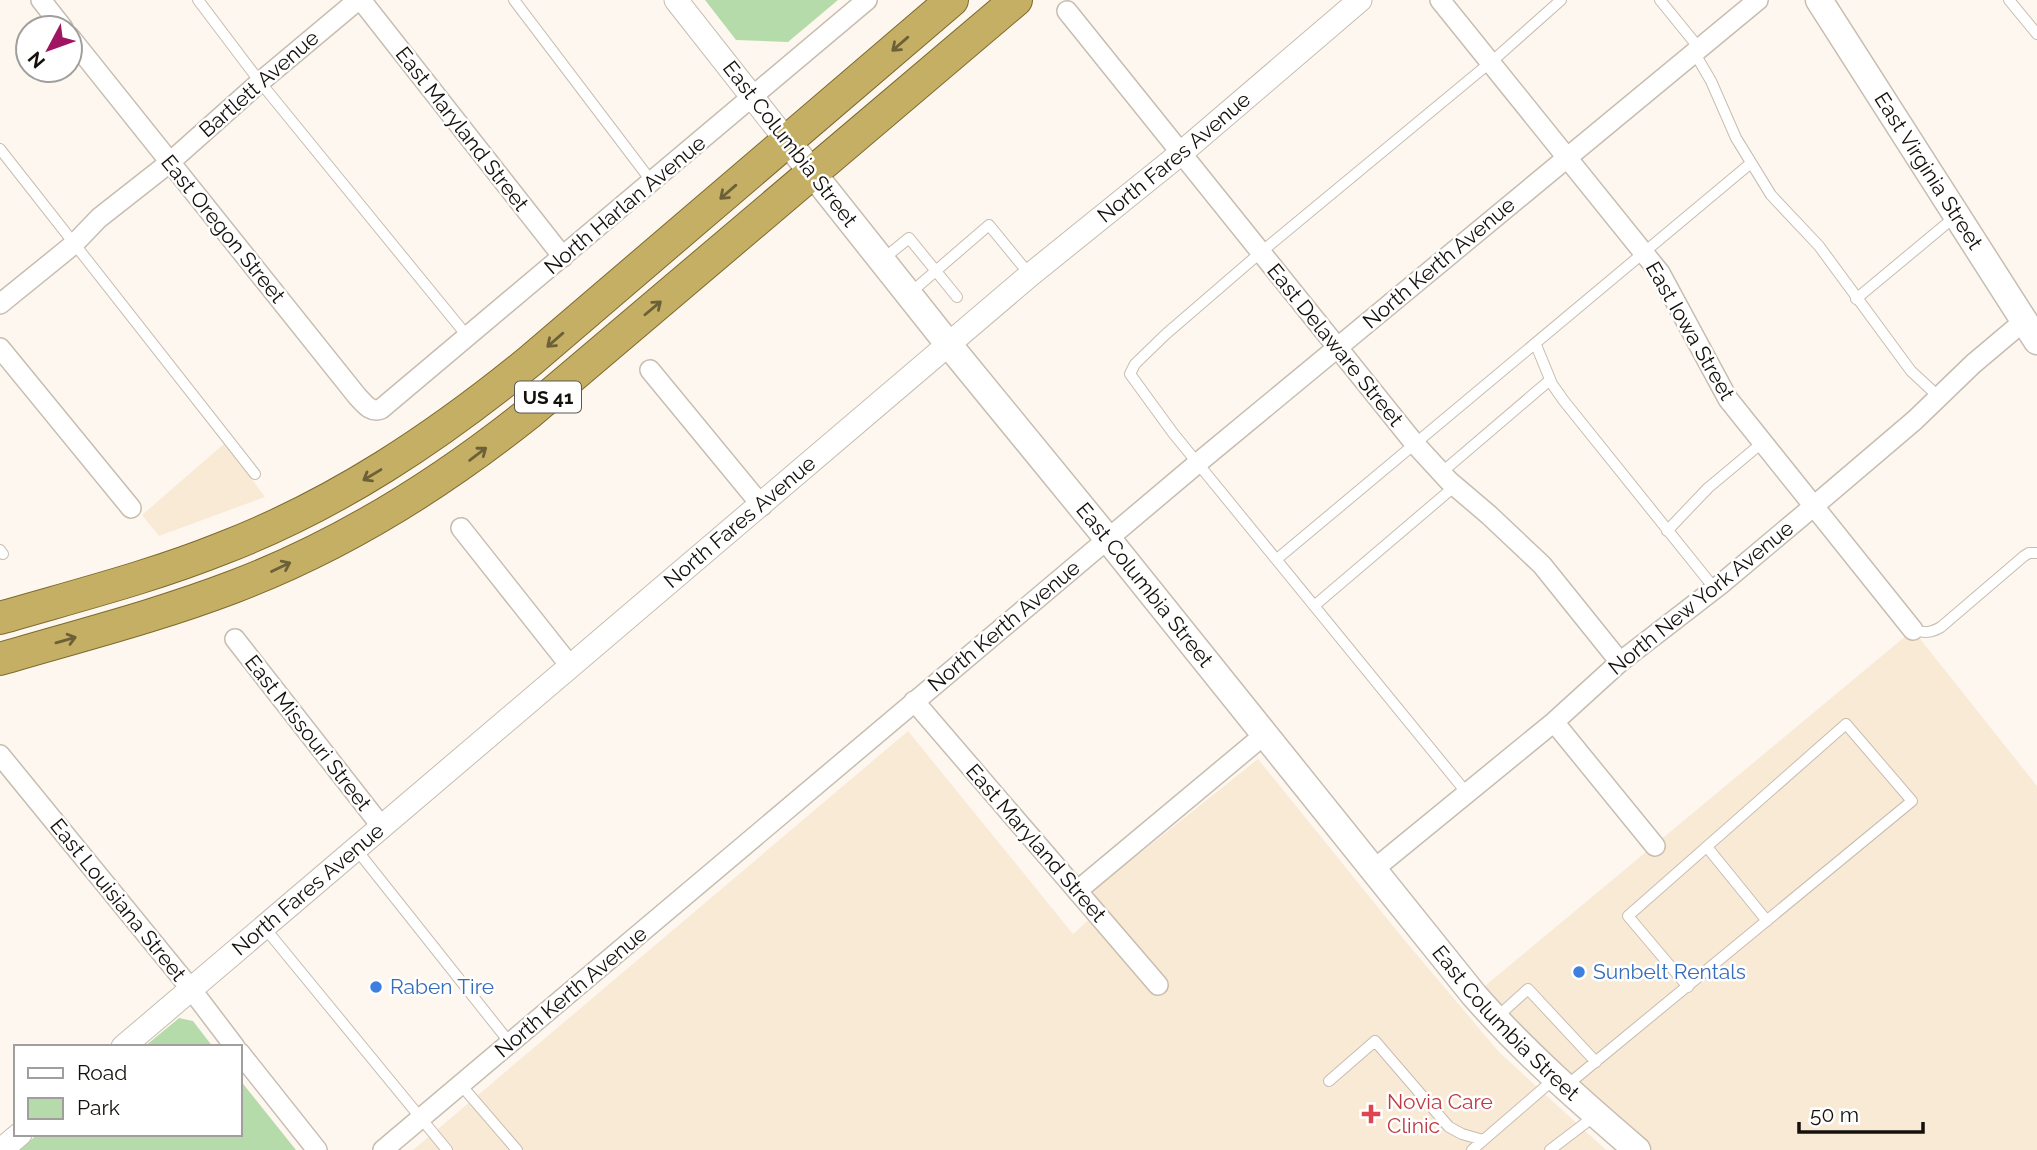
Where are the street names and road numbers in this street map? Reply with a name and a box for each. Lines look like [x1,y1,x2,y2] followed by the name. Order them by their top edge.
[194,25,324,142] street label: Bartlett Avenue
[391,42,534,216] street label: East Maryland Street
[718,56,863,232] street label: East Columbia Street
[1092,86,1255,228] street label: North Fares Avenue
[1869,88,1988,254] street label: East Virginia Street
[539,130,710,279] street label: North Harlan Avenue
[156,150,291,308] street label: East Oregon Street
[1358,192,1520,334] street label: North Kerth Avenue
[1641,257,1740,404] street label: East Iowa Street
[1262,258,1409,431] street label: East Delaware Street
[515,382,581,412] road number: US 41
[659,450,820,593] street label: North Fares Avenue
[1071,497,1219,672] street label: East Columbia Street
[1603,515,1798,680] street label: North New York Avenue
[923,555,1085,697] street label: North Kerth Avenue
[240,650,377,815] street label: East Missouri Street
[961,759,1112,927] street label: East Maryland Street
[45,813,192,986] street label: East Louisiana Street
[227,818,389,961] street label: North Fares Avenue
[490,921,652,1063] street label: North Kerth Avenue
[1427,940,1585,1105] street label: East Columbia Street

